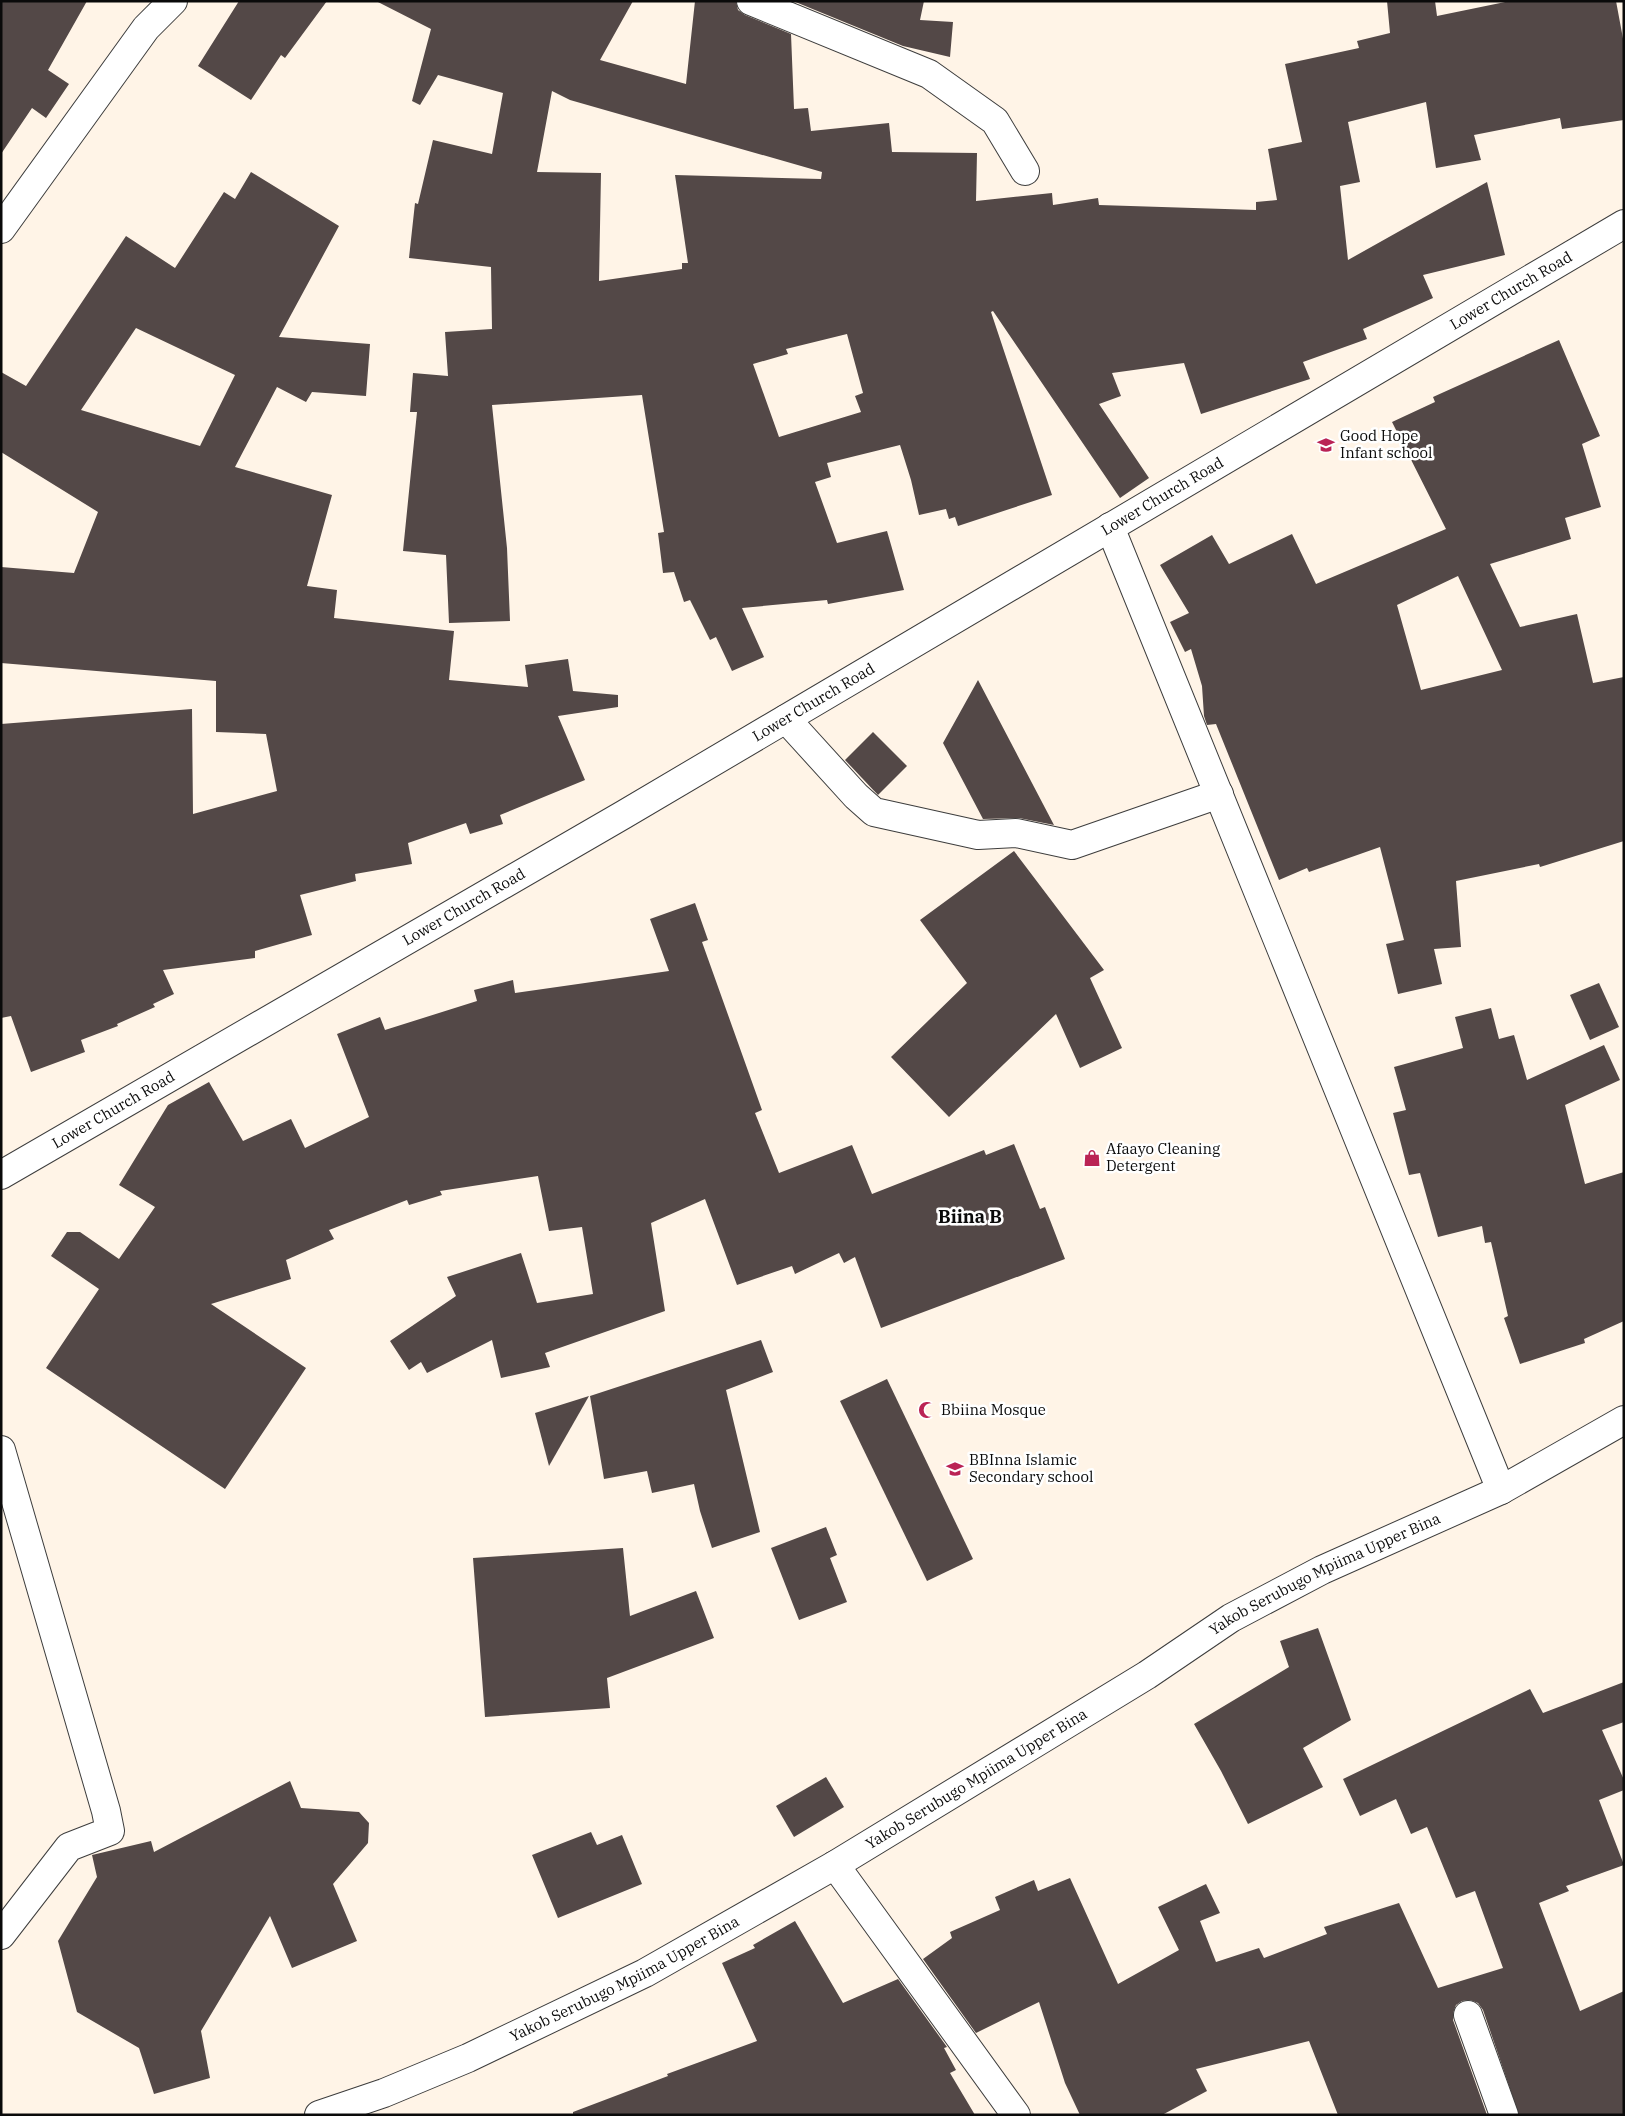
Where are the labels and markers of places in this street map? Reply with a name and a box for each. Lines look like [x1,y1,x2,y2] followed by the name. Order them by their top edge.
[1340,426,1432,462] place label: Good Hope Infant school
[1316,435,1336,455] school or university icon: Good Hope Infant school
[1106,1139,1220,1175] place label: Afaayo Cleaning Detergent
[1082,1148,1102,1168] shop icon: Afaayo Cleaning Detergent
[917,1400,937,1420] mosque icon: Bbiina Mosque
[941,1400,1046,1419] place label: Bbiina Mosque
[969,1450,1093,1486] place label: BBInna Islamic Secondary school
[945,1459,965,1479] school or university icon: BBInna Islamic Secondary school

